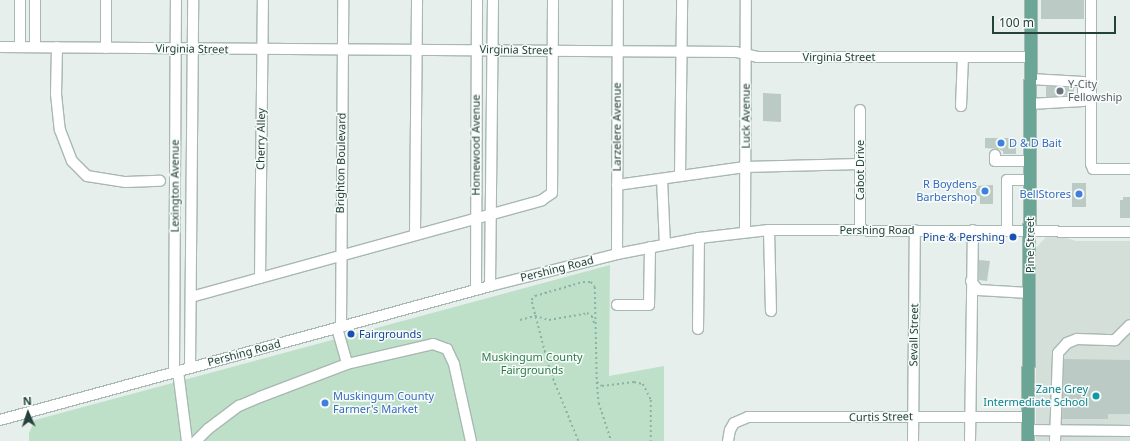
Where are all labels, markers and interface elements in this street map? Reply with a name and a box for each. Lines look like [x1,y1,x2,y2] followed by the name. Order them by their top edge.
[994,8,1118,34] scale bar
[999,14,1034,31] text: 100 m
[155,42,229,56] street label: Virginia Street
[479,43,553,57] street label: Virginia Street
[803,50,875,64] street label: Virginia Street
[1068,78,1122,104] place label: Y-City Fellowship
[610,83,624,171] street label: Larzelere Avenue
[739,83,753,149] street label: Luck Avenue
[1055,86,1065,96] marker: Y-City Fellowship
[469,94,483,196] street label: Homewood Avenue
[254,108,268,170] street label: Cherry Alley
[334,113,348,213] street label: Brighton Boulevard
[1009,136,1062,150] place label: D & D Bait
[996,138,1006,148] marker: D & D Bait
[168,140,182,232] street label: Lexington Avenue
[853,140,867,200] street label: Cabot Drive
[916,178,977,204] place label: R Boydens Barbershop
[980,186,990,196] marker: R Boydens Barbershop
[1020,187,1071,201] place label: BellStores
[1074,189,1084,199] marker: BellStores
[1023,217,1037,273] street label: Pine Street
[839,223,915,237] street label: Pershing Road
[923,230,1005,244] place label: Pine & Pershing
[1008,232,1018,242] marker: Pine & Pershing
[519,254,595,284] street label: Pershing Road
[907,303,921,367] street label: Sevall Street
[359,327,422,341] place label: Fairgrounds
[346,329,356,339] marker: Fairgrounds
[206,337,282,369] street label: Pershing Road
[481,351,583,377] park label: Muskingum County Fairgrounds
[983,383,1088,409] place label: Zane Grey Intermediate School
[333,390,434,416] place label: Muskingum County Farmer's Market
[1091,391,1101,401] marker: Zane Grey Intermediate School
[8,393,48,433] north arrow
[22,393,32,408] text: N
[320,398,330,408] marker: Muskingum County Farmer's Market
[849,410,913,424] street label: Curtis Street

